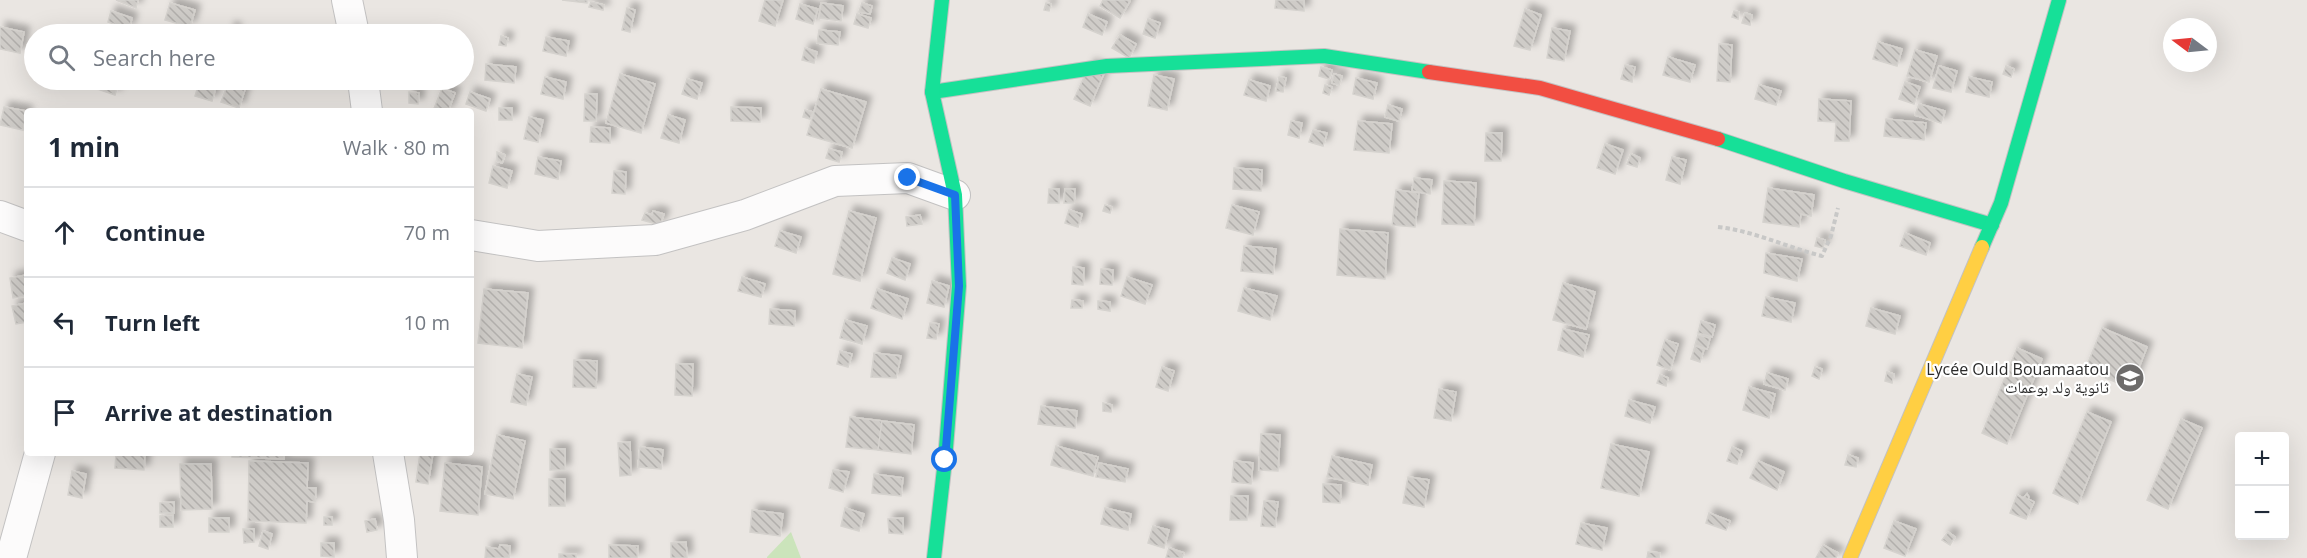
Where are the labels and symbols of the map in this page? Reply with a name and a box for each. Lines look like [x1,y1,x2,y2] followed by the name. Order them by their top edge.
[2163,18,2217,72] north arrow
[894,164,920,190] route end
[1926,358,2110,398] place label: Lycée Ould Bouamaatou ثانوية ولد بوعمات
[2114,362,2146,394] school or university icon: Lycée Ould Bouamaatou ثانوية ولد بوعمات
[931,446,957,472] route start

